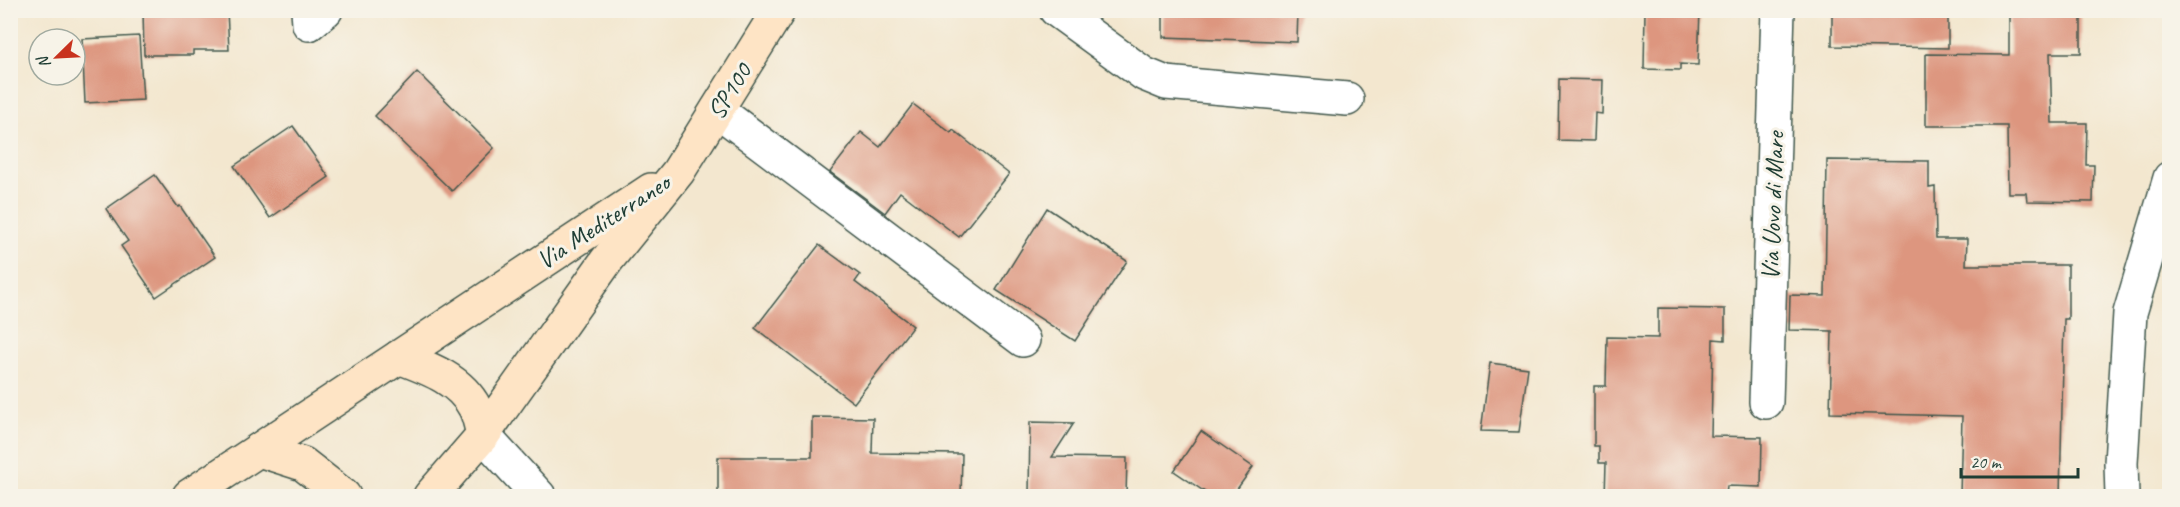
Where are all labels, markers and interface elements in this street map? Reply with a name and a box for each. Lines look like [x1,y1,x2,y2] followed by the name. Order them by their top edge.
[27,27,87,87] north arrow
[32,51,55,71] text: N
[700,55,761,125] street label: SP100
[1753,129,1792,281] street label: Via Uovo di Mare
[530,165,679,277] street label: Via Mediterraneo
[1961,441,2078,479] scale bar
[1970,451,2003,473] text: 20 m

